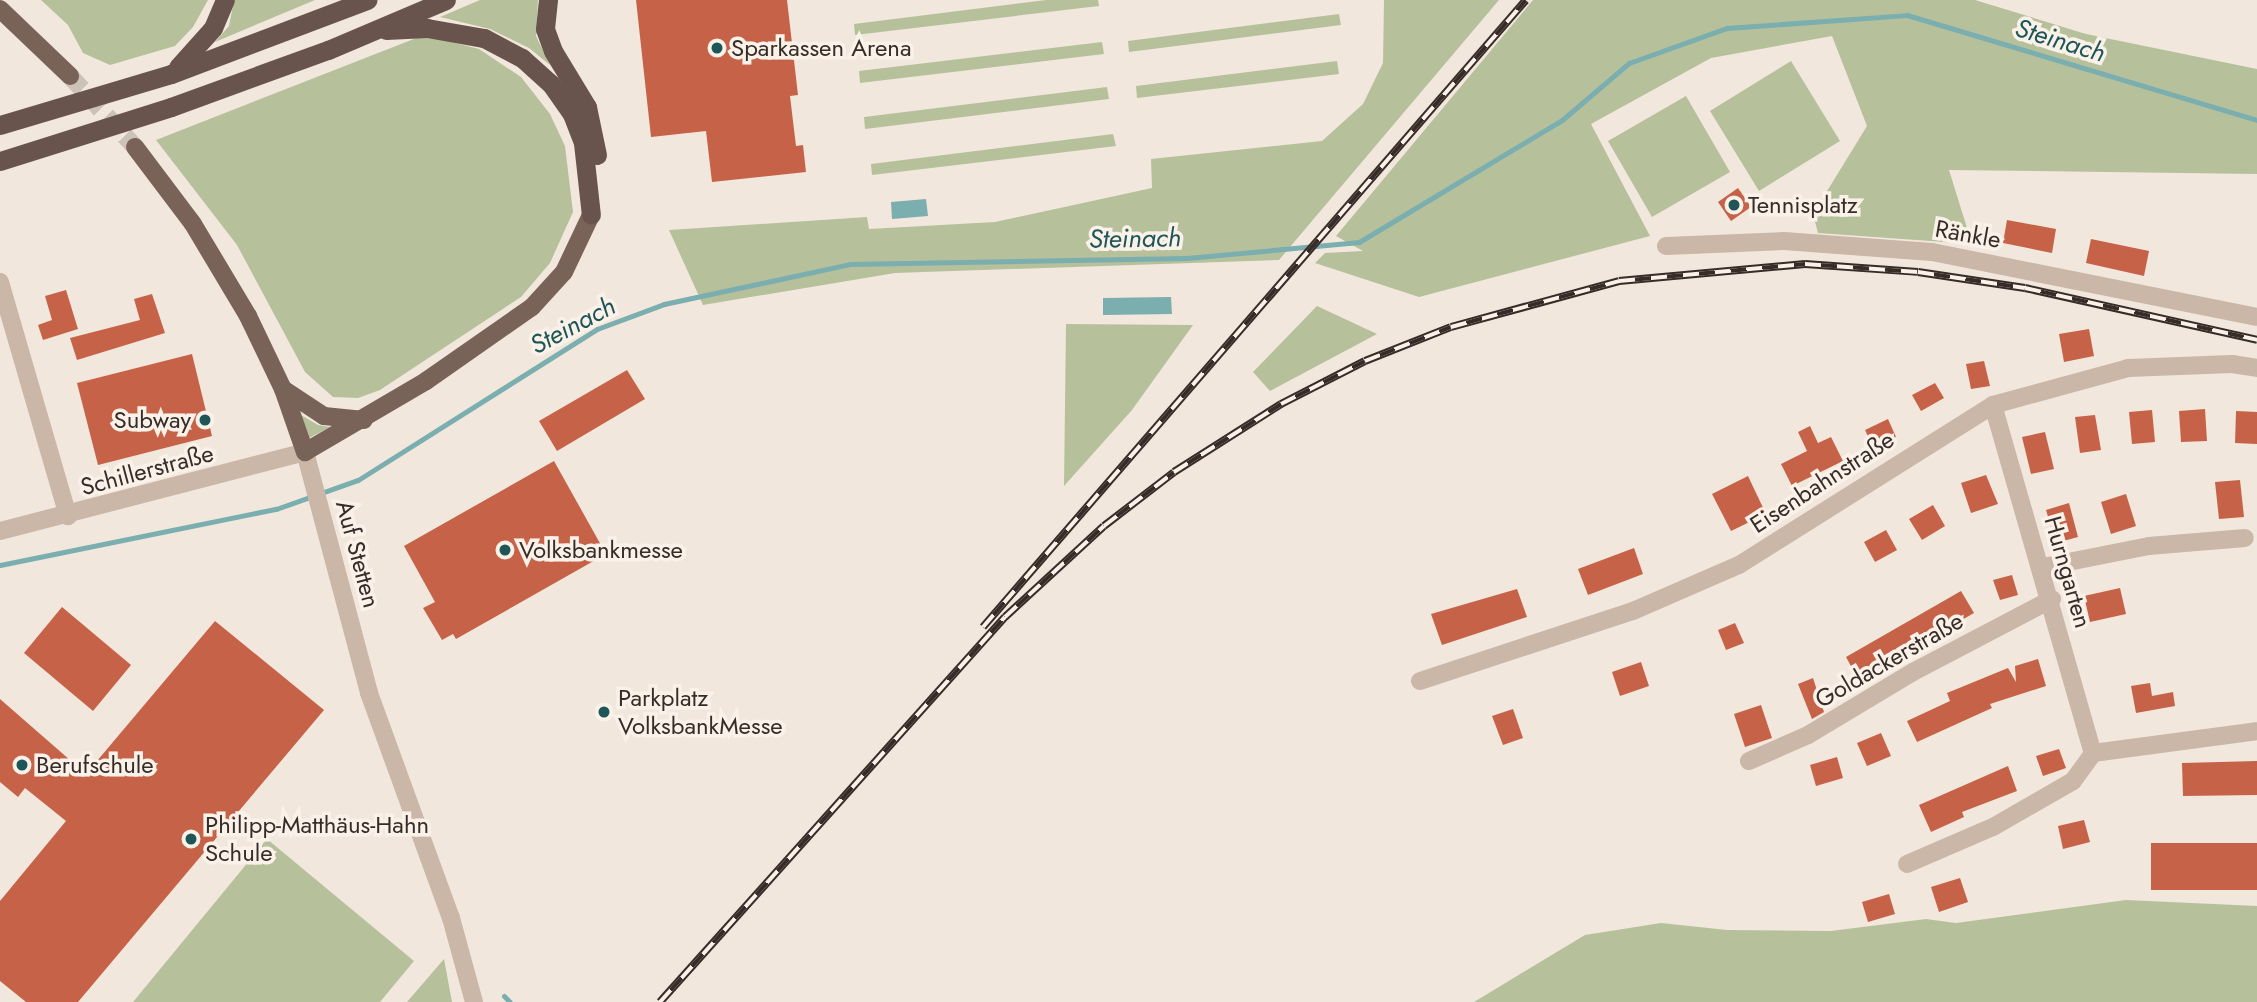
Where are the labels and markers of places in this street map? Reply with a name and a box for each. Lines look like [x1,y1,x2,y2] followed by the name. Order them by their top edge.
[731,34,911,62] place label: Sparkassen Arena
[709,40,725,56] marker: Sparkassen Arena
[1748,191,1858,219] place label: Tennisplatz
[1726,197,1742,213] marker: Tennisplatz
[114,406,191,434] place label: Subway
[197,412,213,428] marker: Subway
[519,536,683,564] place label: Volksbankmesse
[497,542,513,558] marker: Volksbankmesse
[618,684,783,740] place label: Parkplatz VolksbankMesse
[596,704,612,720] marker: Parkplatz VolksbankMesse
[36,751,154,779] place label: Berufschule
[14,757,30,773] marker: Berufschule
[205,811,429,867] place label: Philipp-Matthäus-Hahn Schule
[183,831,199,847] marker: Philipp-Matthäus-Hahn Schule

